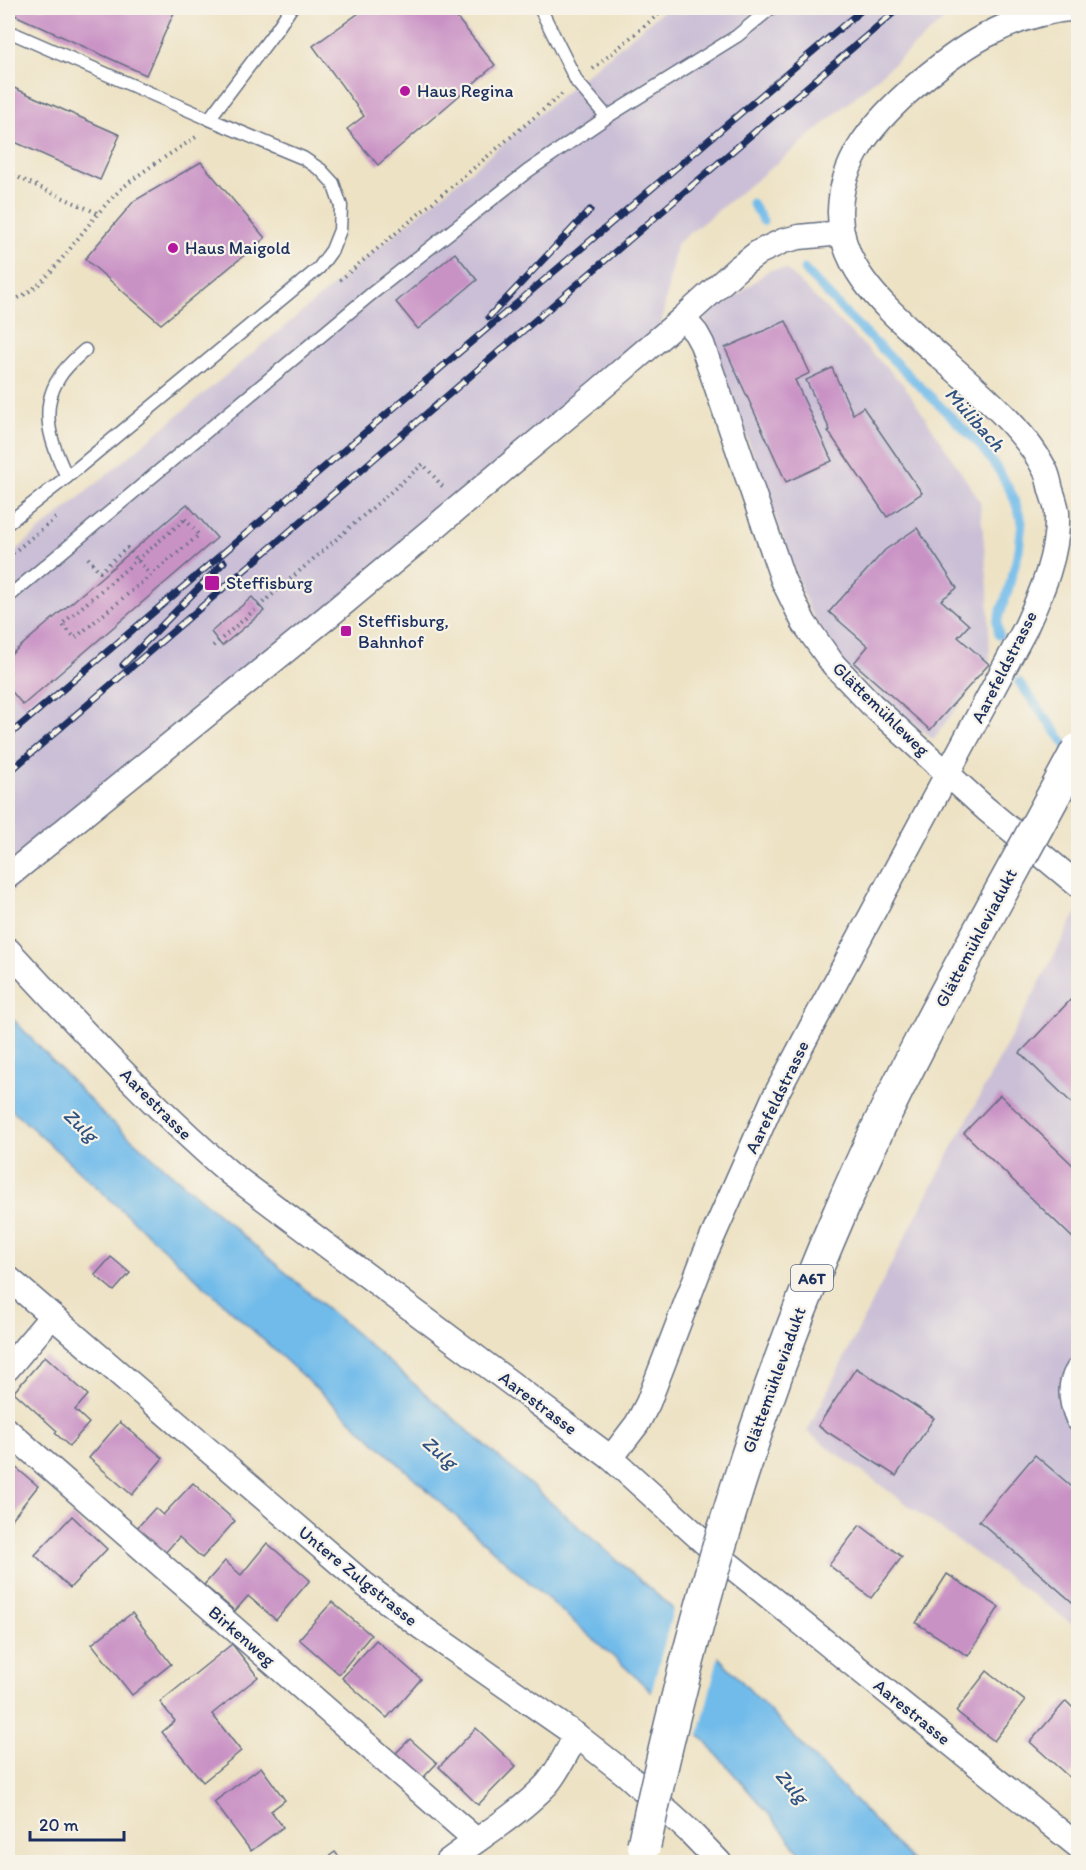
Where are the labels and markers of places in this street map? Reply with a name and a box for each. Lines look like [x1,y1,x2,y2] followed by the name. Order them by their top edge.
[417,80,514,102] place label: Haus Regina
[398,84,412,98] marker: Haus Regina
[185,237,291,259] place label: Haus Maigold
[166,241,180,255] marker: Haus Maigold
[226,572,314,594] place label: Steffisburg
[203,574,221,592] marker: Steffisburg
[358,610,449,653] place label: Steffisburg, Bahnhof
[339,624,353,638] marker: Steffisburg, Bahnhof

